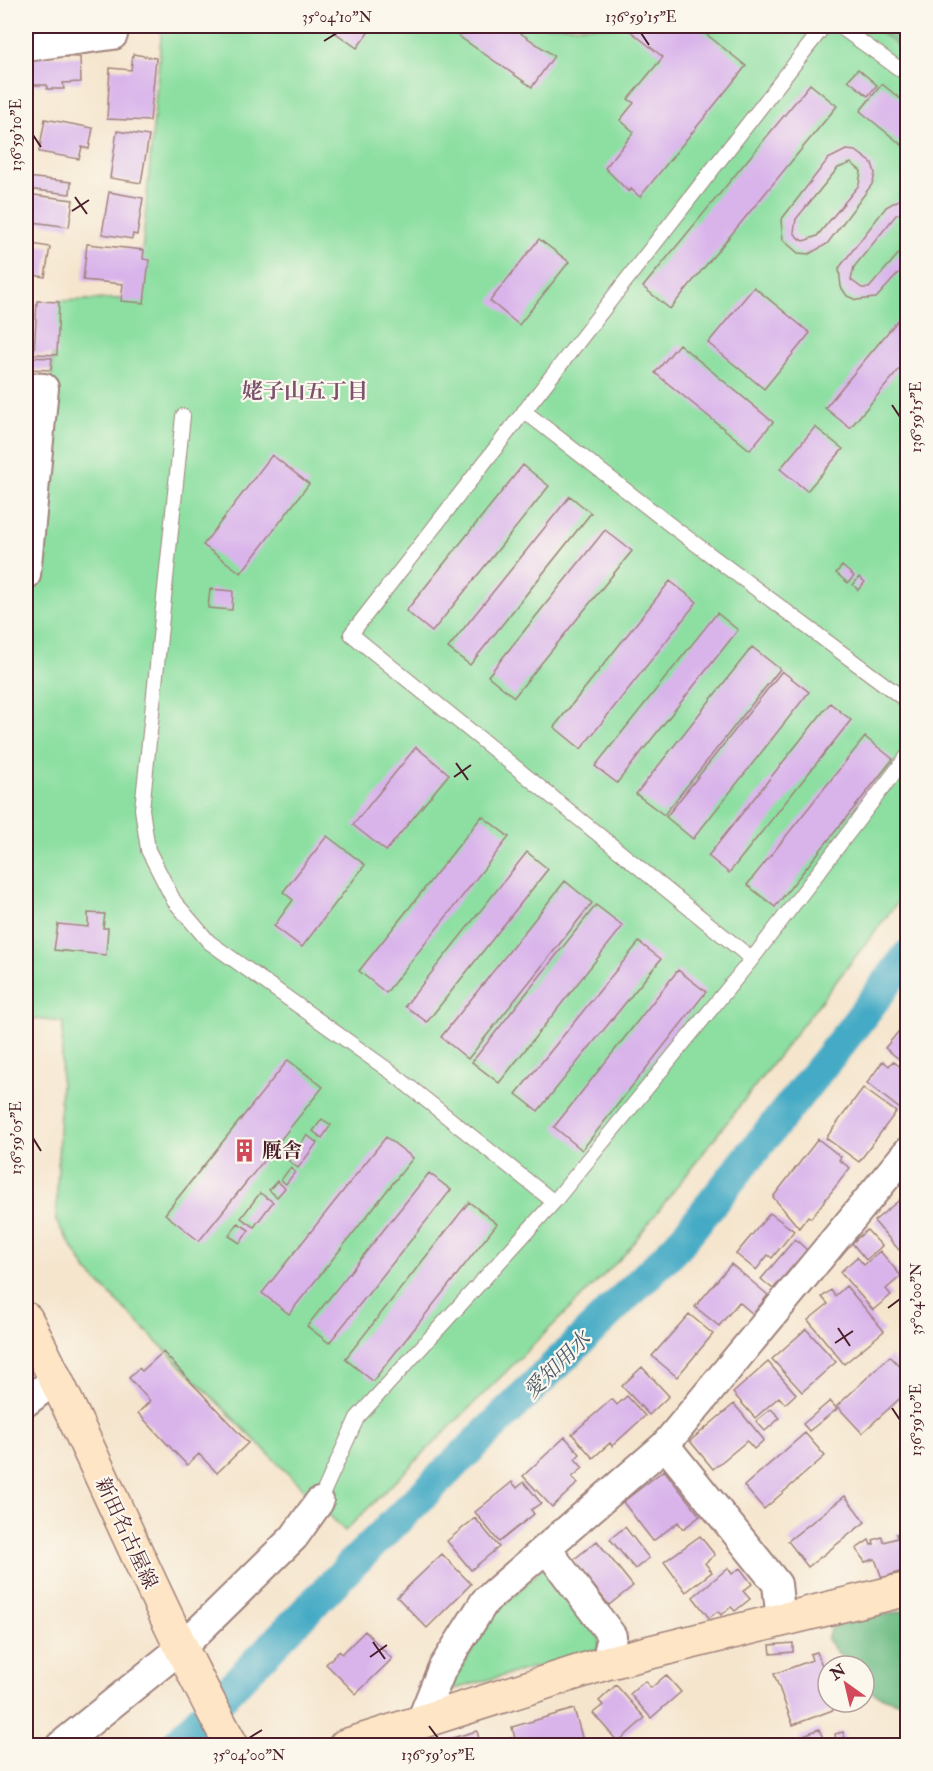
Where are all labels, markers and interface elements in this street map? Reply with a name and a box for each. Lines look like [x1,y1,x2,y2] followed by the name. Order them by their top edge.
[302,8,373,27] text: 35°04'10"N
[605,8,677,27] text: 136°59'15"E
[7,99,26,171] text: 136°59'10"E
[242,378,368,405] district label: 姥子山五丁目
[907,381,926,453] text: 136°59'15"E
[7,1101,26,1175] text: 136°59'05"E
[231,1137,257,1163] building icon: 厩舎
[262,1138,302,1163] place label: 厩舎
[907,1262,926,1335] text: 35°04'00"N
[518,1325,598,1405] water label: 愛知用水
[907,1384,926,1456] text: 136°59'10"E
[90,1474,163,1593] street label: 新田名古屋線
[816,1654,876,1714] north arrow
[826,1660,850,1685] text: N
[213,1746,286,1765] text: 35°04'00"N
[401,1746,475,1765] text: 136°59'05"E

